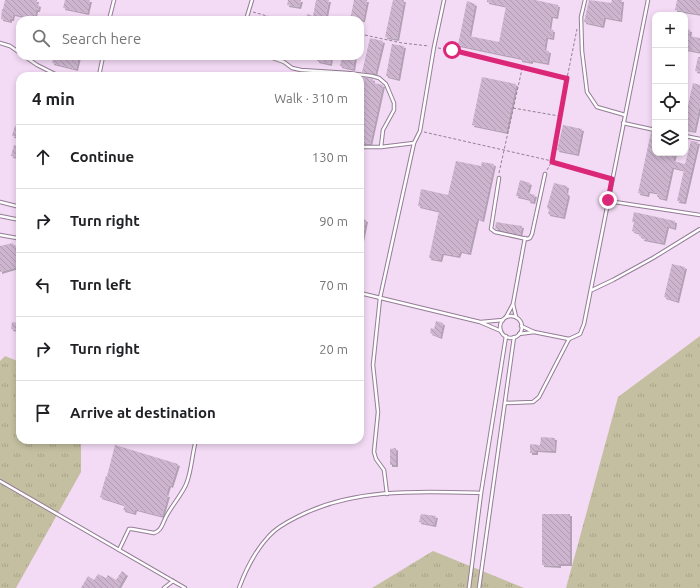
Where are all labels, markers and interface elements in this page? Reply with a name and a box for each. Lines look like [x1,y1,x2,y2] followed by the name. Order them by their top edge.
[652,12,688,156] map controls
[652,12,688,48] button: +
[16,16,364,60] search box
[30,27,52,49] icon: search
[62,30,141,47] text: Search here
[443,41,461,59] route start
[652,48,688,84] button: −
[652,84,688,120] button: locate
[32,89,75,108] text: 4 min
[274,91,348,105] text: Walk · 310 m
[652,120,688,156] button: layers
[32,146,54,168] icon: ahead
[70,148,134,165] text: Continue
[312,150,348,164] text: 130 m
[599,191,617,209] route end
[32,210,54,232] icon: right
[70,212,140,229] text: Turn right
[319,214,348,228] text: 90 m
[32,274,54,296] icon: left
[70,276,131,293] text: Turn left
[319,278,348,292] text: 70 m
[32,338,54,360] icon: right
[70,340,140,357] text: Turn right
[319,342,348,356] text: 20 m
[32,402,54,424] icon: arrive
[70,404,216,421] text: Arrive at destination

